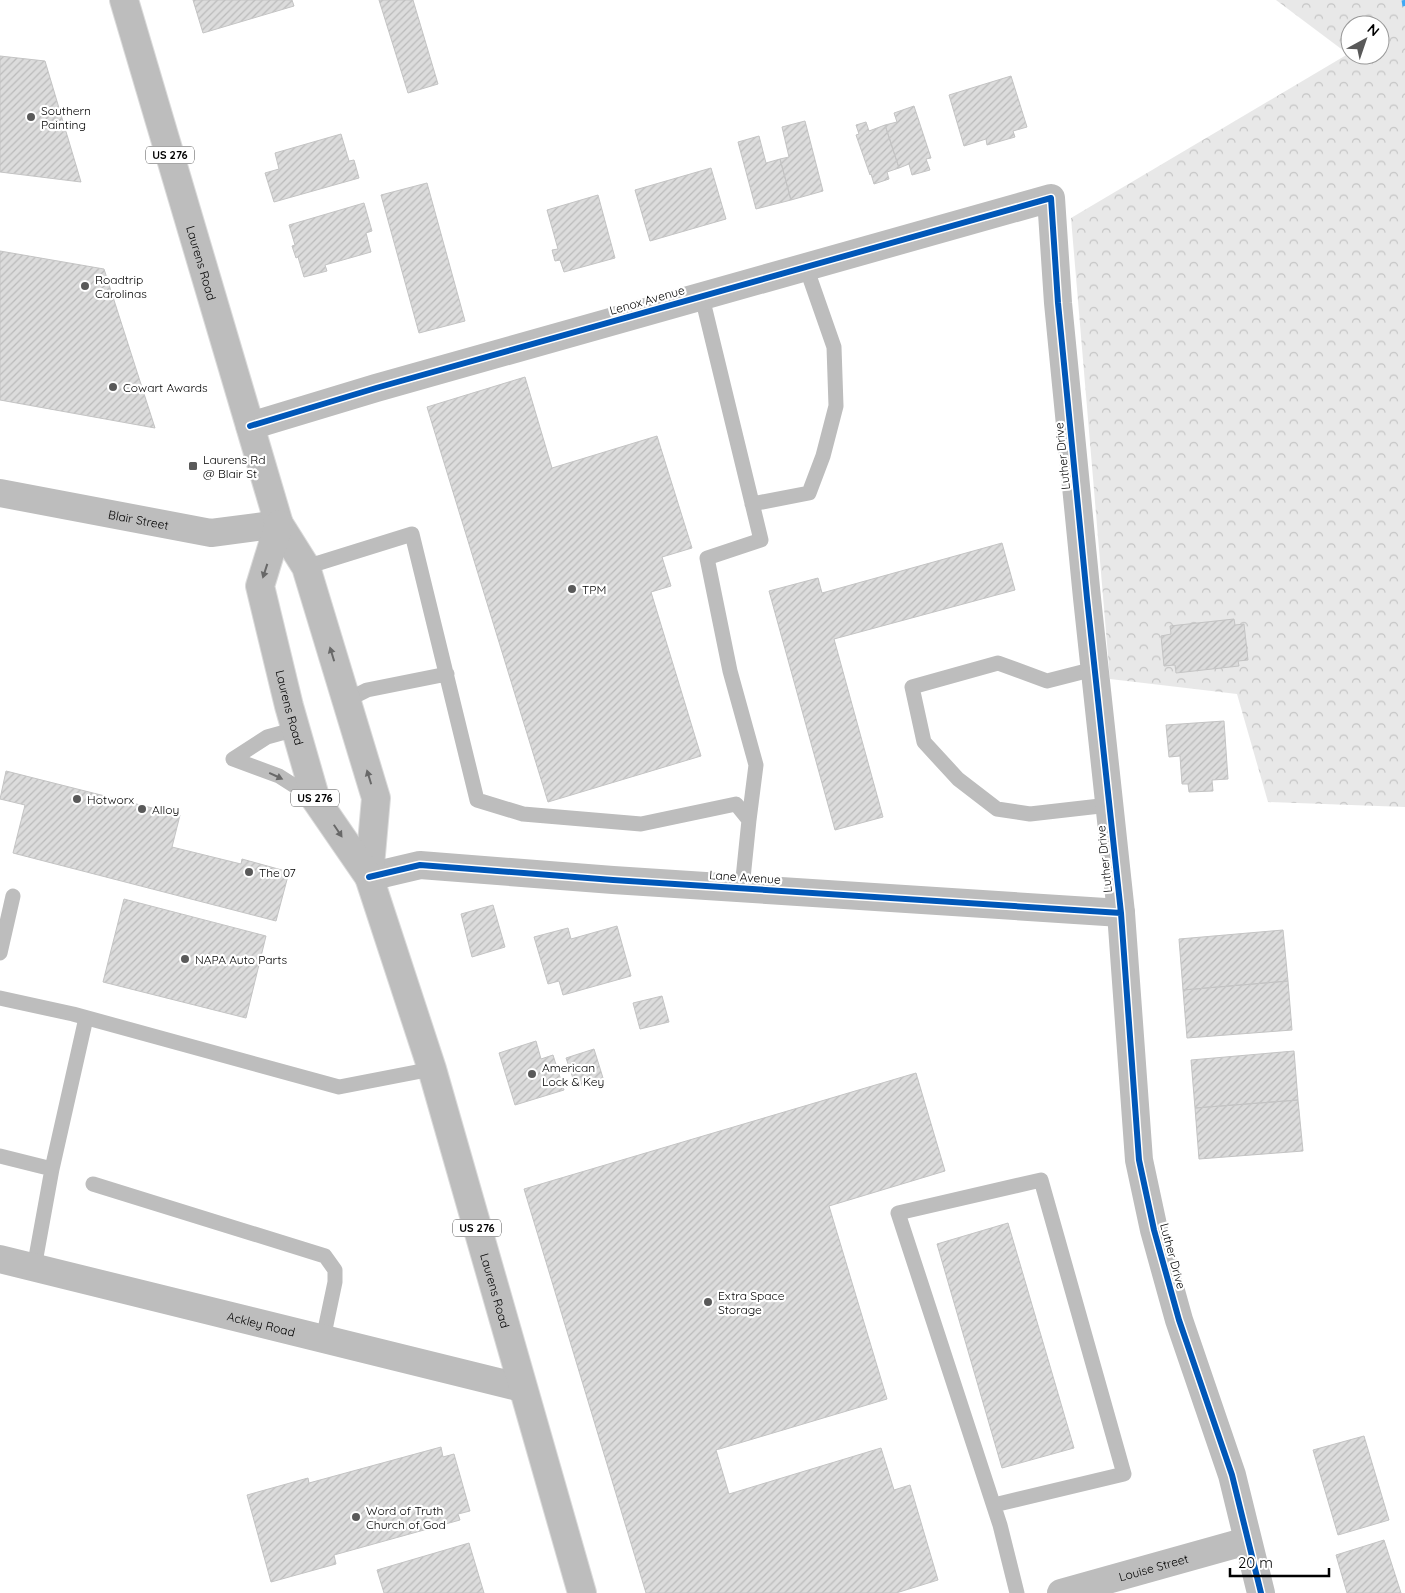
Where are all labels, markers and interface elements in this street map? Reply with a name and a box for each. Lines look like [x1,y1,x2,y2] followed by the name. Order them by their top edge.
[1340,15,1390,65] north arrow
[1364,20,1383,40] text: N
[41,103,91,132] place label: Southern Painting
[25,111,37,123] marker: Southern Painting
[146,146,194,164] road number: US 276
[184,224,220,302] street label: Laurens Road
[95,272,147,301] place label: Roadtrip Carolinas
[79,280,91,292] marker: Roadtrip Carolinas
[608,282,686,318] street label: Lenox Avenue
[123,380,208,395] place label: Cowart Awards
[107,381,119,393] marker: Cowart Awards
[1051,421,1073,490] street label: Luther Drive
[203,452,266,481] place label: Laurens Rd @ Blair St
[187,460,199,472] marker: Laurens Rd @ Blair St
[107,506,170,532] street label: Blair Street
[260,564,268,579] one-way arrow
[582,582,606,597] place label: TPM
[566,583,578,595] marker: TPM
[328,646,336,661] one-way arrow
[273,668,307,747] street label: Laurens Road
[365,769,373,784] one-way arrow
[269,772,283,780] one-way arrow
[291,790,339,806] road number: US 276
[87,792,134,807] place label: Hotworx
[71,793,83,805] marker: Hotworx
[152,802,179,817] place label: Alloy
[136,803,148,815] marker: Alloy
[1093,824,1115,893] street label: Luther Drive
[333,825,342,838] one-way arrow
[259,865,296,880] place label: The 07
[243,866,255,878] marker: The 07
[709,867,781,887] street label: Lane Avenue
[195,952,288,967] place label: NAPA Auto Parts
[179,953,191,965] marker: NAPA Auto Parts
[542,1060,604,1089] place label: American Lock & Key
[526,1068,538,1080] marker: American Lock & Key
[453,1220,501,1236] road number: US 276
[1157,1221,1189,1291] street label: Luther Drive
[478,1251,513,1330] street label: Laurens Road
[718,1288,785,1317] place label: Extra Space Storage
[702,1296,714,1308] marker: Extra Space Storage
[226,1308,297,1339] street label: Ackley Road
[366,1503,446,1532] place label: Word of Truth Church of God
[350,1511,362,1523] marker: Word of Truth Church of God
[1230,1546,1329,1578] scale bar
[1117,1550,1190,1584] street label: Louise Street
[1238,1553,1273,1572] text: 20 m

